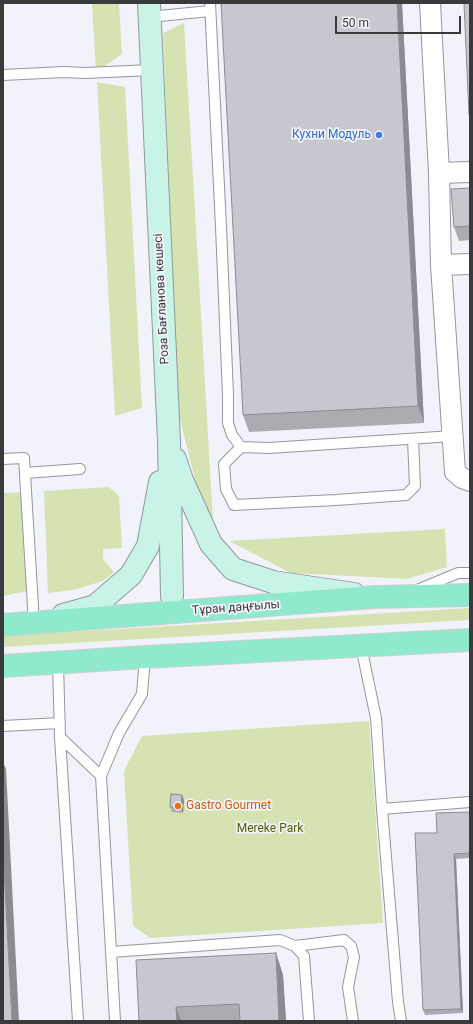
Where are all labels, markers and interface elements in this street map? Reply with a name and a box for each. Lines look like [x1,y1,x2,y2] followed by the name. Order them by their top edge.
[337,8,463,34] scale bar
[342,16,369,30] text: 50 m
[292,128,371,142] place label: Кухни Модуль
[374,130,384,140] marker: Кухни Модуль
[151,233,173,365] street label: Роза Бағланова көшесі
[192,598,280,618] street label: Тұран даңғылы
[186,799,271,813] place label: Gastro Gourmet
[173,801,183,811] marker: Gastro Gourmet
[237,822,303,836] park label: Mereke Park

